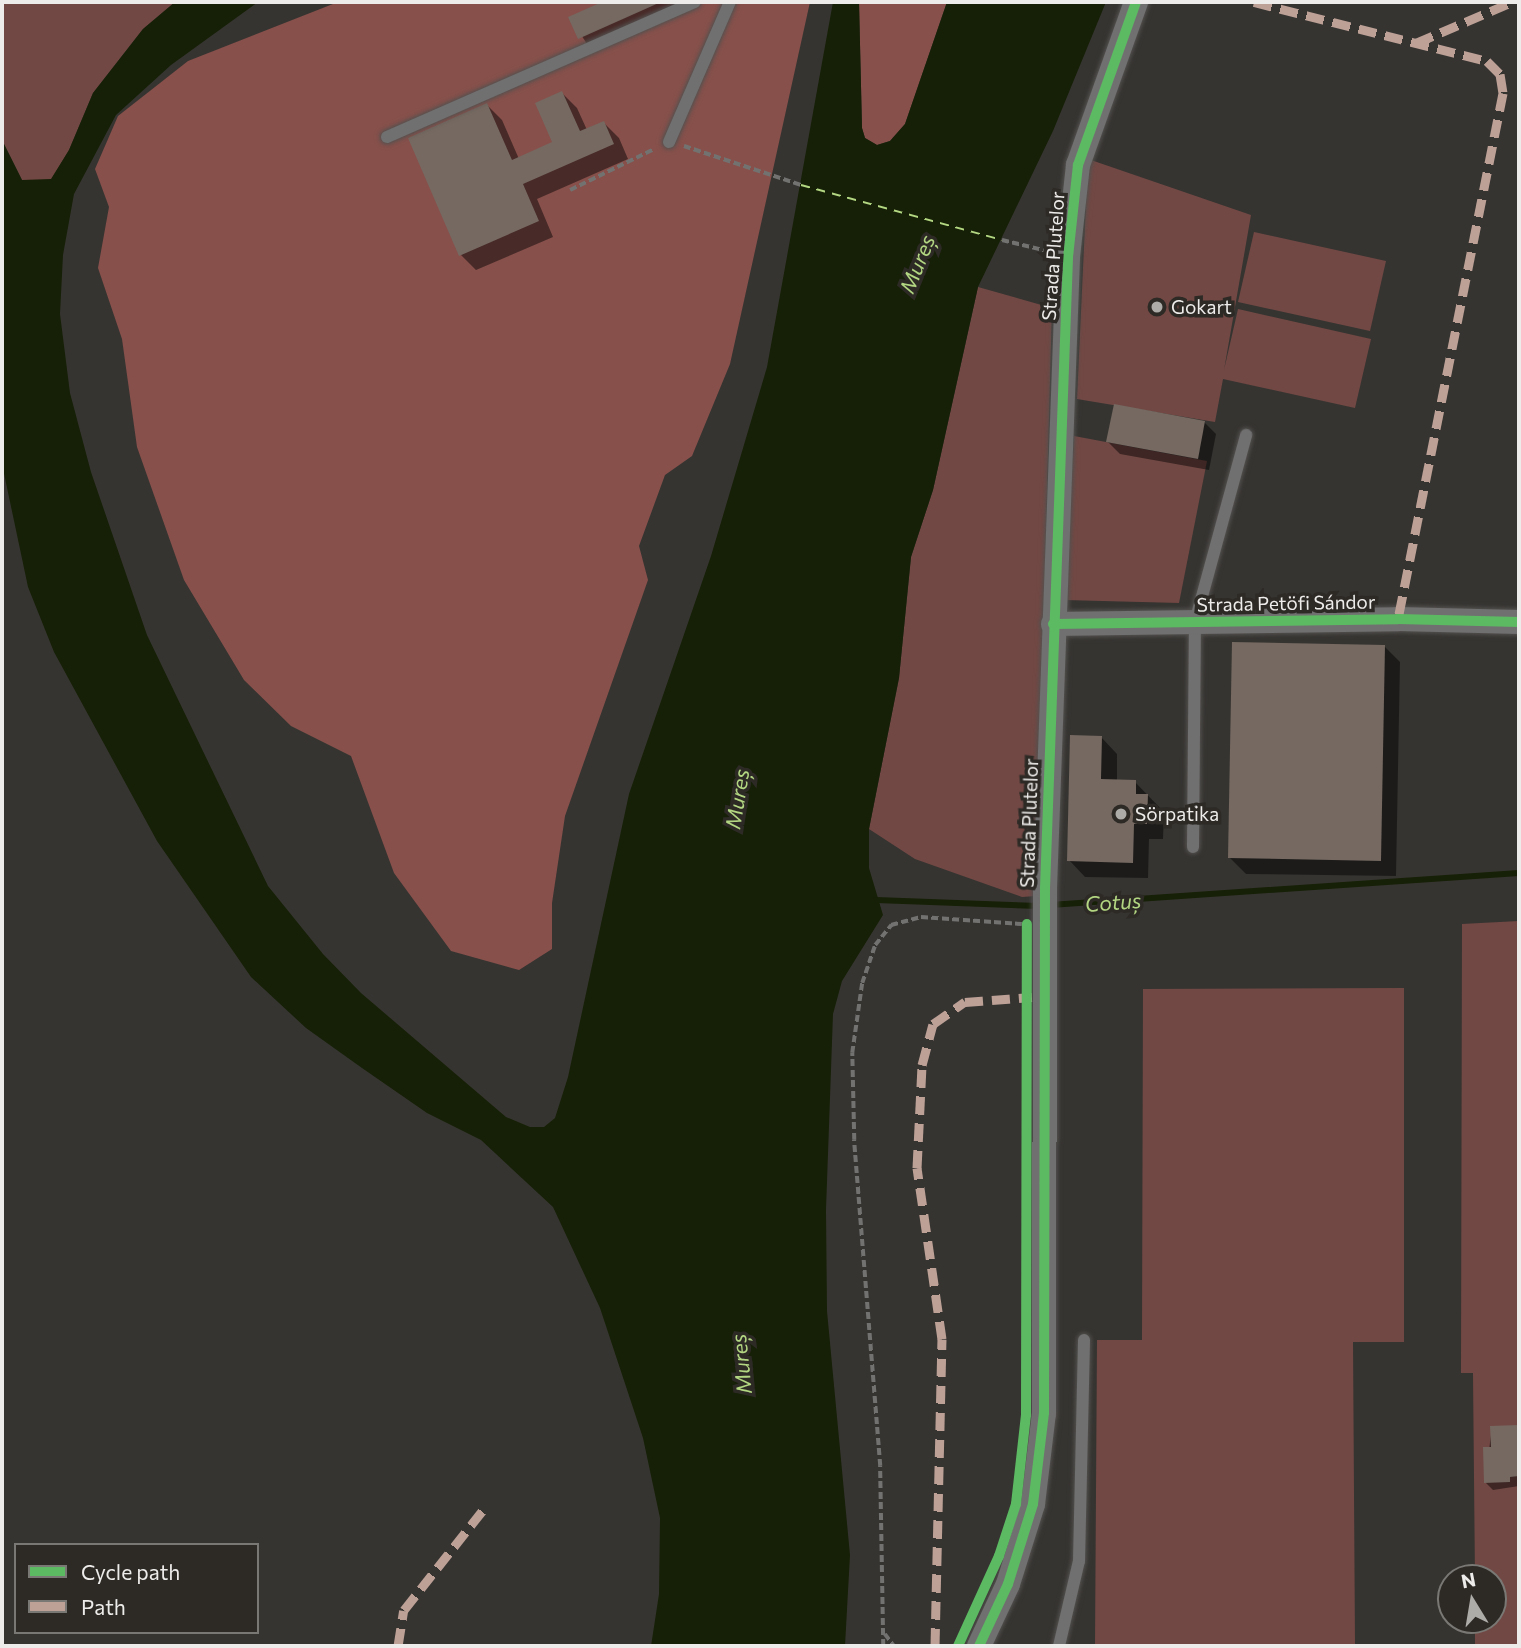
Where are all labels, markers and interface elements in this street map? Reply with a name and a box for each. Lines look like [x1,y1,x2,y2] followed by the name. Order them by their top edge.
[1037,191,1069,321] street label: Strada Plutelor
[894,231,940,297] water label: Mureș
[1171,296,1232,318] place label: Gokart
[1149,299,1165,315] marker: Gokart
[1196,590,1376,616] street label: Strada Petöfi Sándor
[1015,758,1043,888] street label: Strada Plutelor
[720,767,754,831] water label: Mureș
[1135,803,1219,825] place label: Sörpatika
[1113,806,1129,822] marker: Sörpatika
[1084,887,1142,917] water label: Cotuș
[725,1333,757,1395] water label: Mureș
[14,1543,259,1634] legend
[81,1559,180,1584] text: Cycle path
[1437,1564,1507,1634] north arrow
[1459,1567,1477,1593] text: N
[81,1594,126,1619] text: Path

